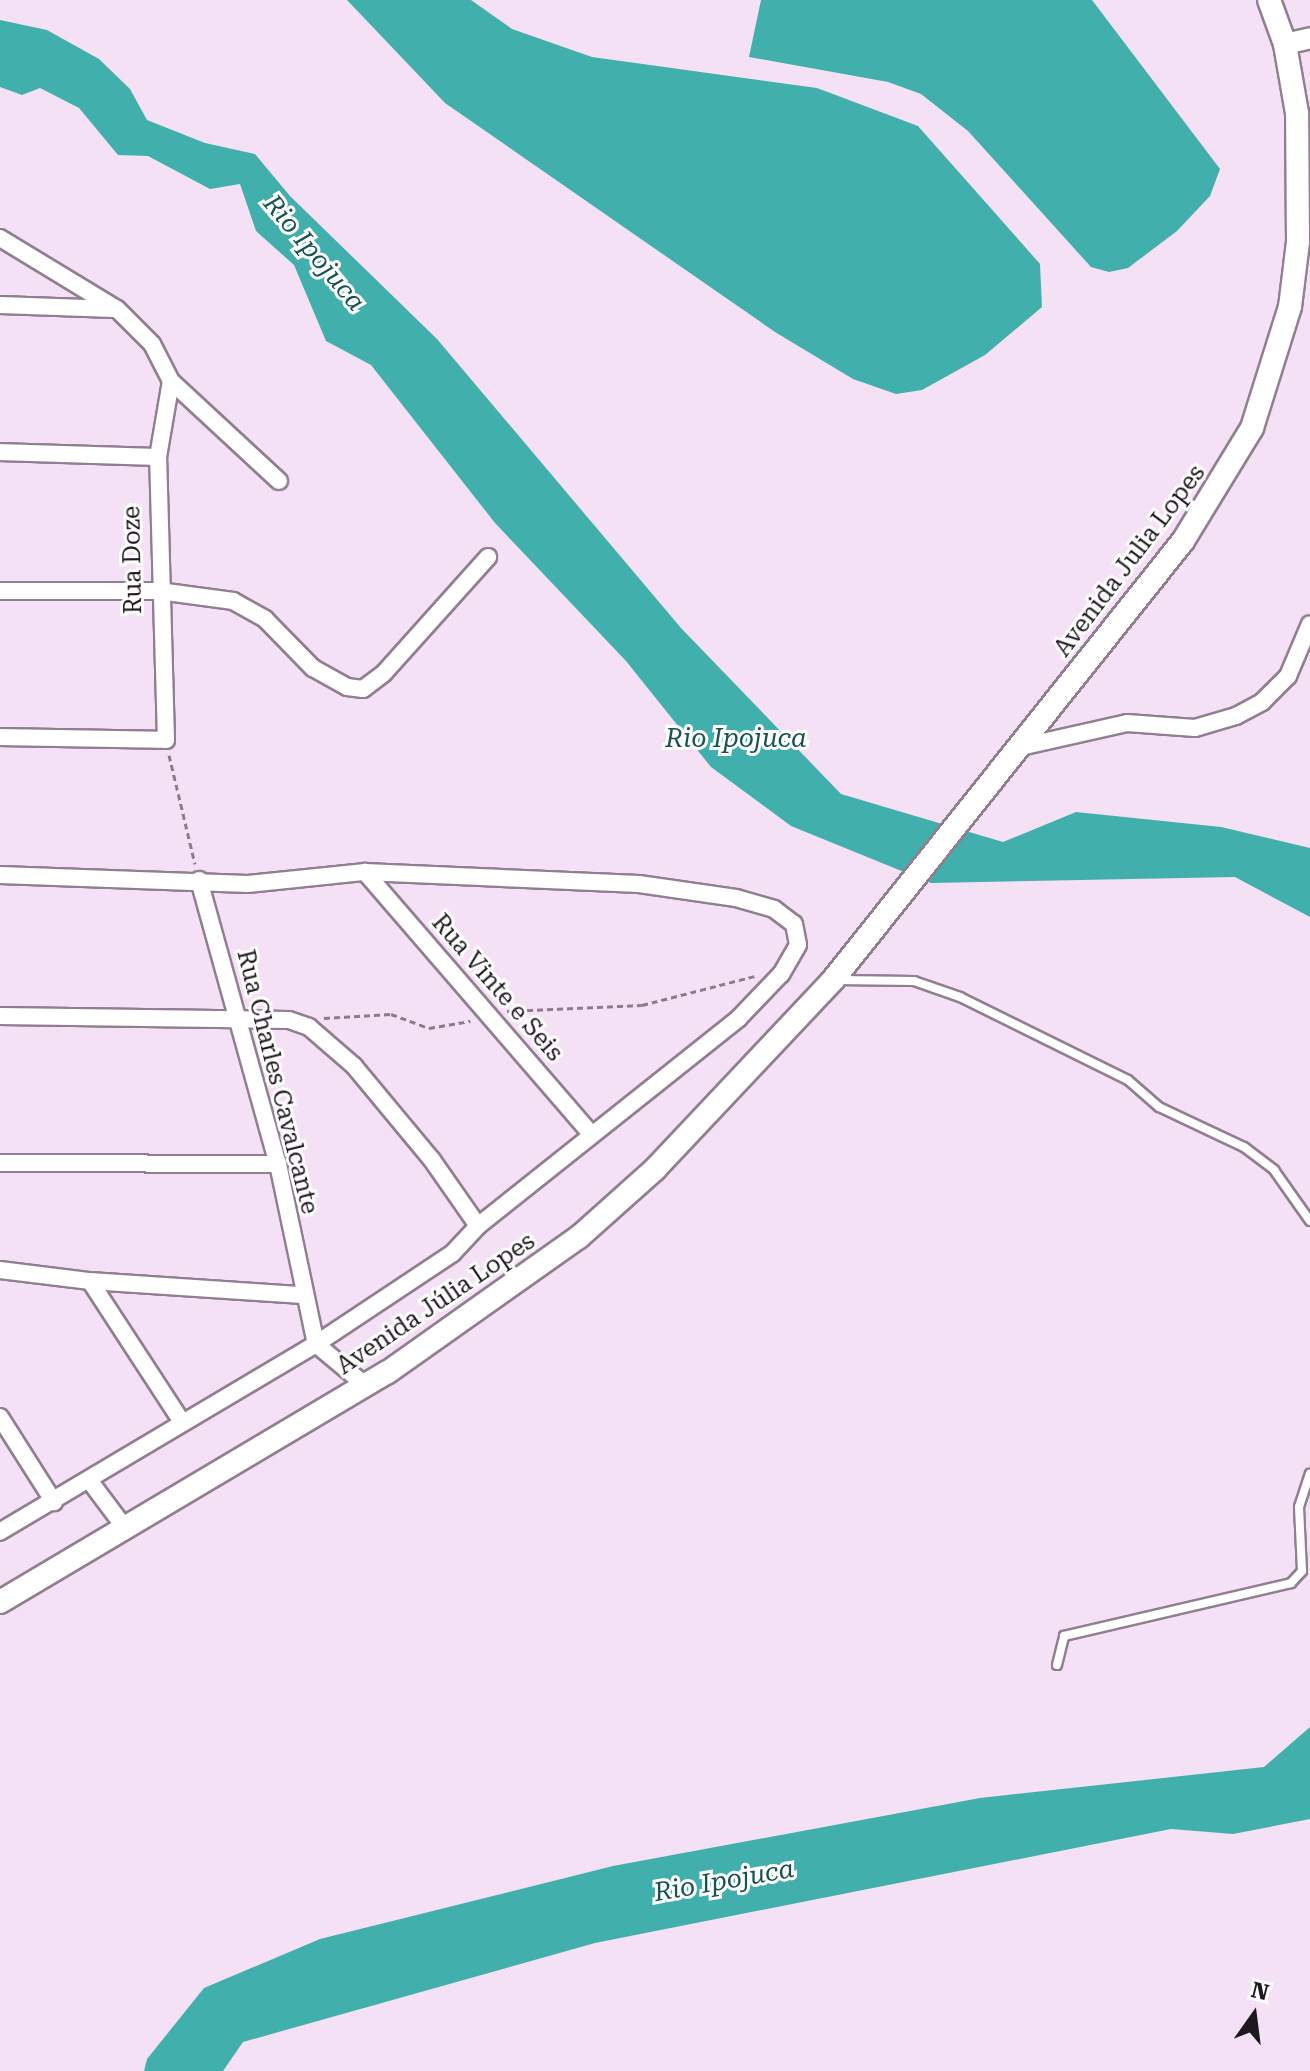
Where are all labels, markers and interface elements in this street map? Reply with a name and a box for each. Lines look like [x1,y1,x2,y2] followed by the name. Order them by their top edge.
[257,189,371,317] water label: Rio Ipojuca
[1049,459,1211,663] street label: Avenida Julia Lopes
[118,506,148,614] street label: Rua Doze
[665,723,807,755] water label: Rio Ipojuca
[425,909,569,1067] street label: Rua Vinte e Seis
[230,947,324,1217] street label: Rua Charles Cavalcante
[332,1227,540,1381] street label: Avenida Júlia Lopes
[652,1853,796,1909] water label: Rio Ipojuca
[1214,1975,1294,2055] north arrow
[1249,1977,1271,2005] text: N

